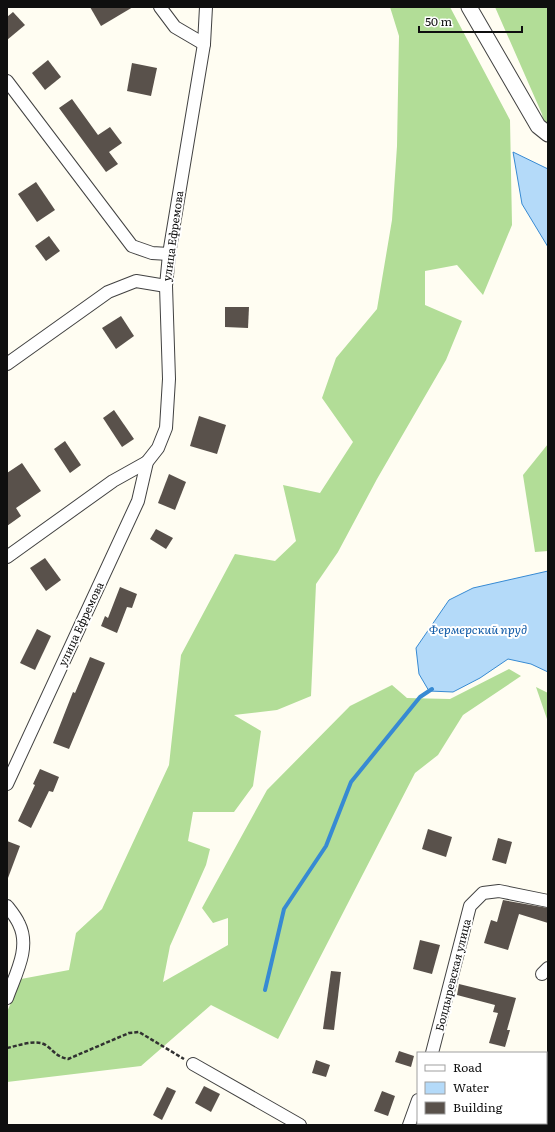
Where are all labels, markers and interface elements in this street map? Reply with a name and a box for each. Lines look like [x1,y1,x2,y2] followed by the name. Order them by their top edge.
[419,8,522,34] scale bar
[425,12,452,30] text: 50 m
[158,189,186,282] street label: улица Ефремова
[54,579,107,668] street label: улица Ефремова
[429,620,527,638] water label: Фермерский пруд
[430,917,474,1033] street label: Болдыревская улица
[417,1052,547,1124] legend
[453,1058,483,1076] text: Road
[453,1078,489,1096] text: Water
[453,1098,503,1116] text: Building

